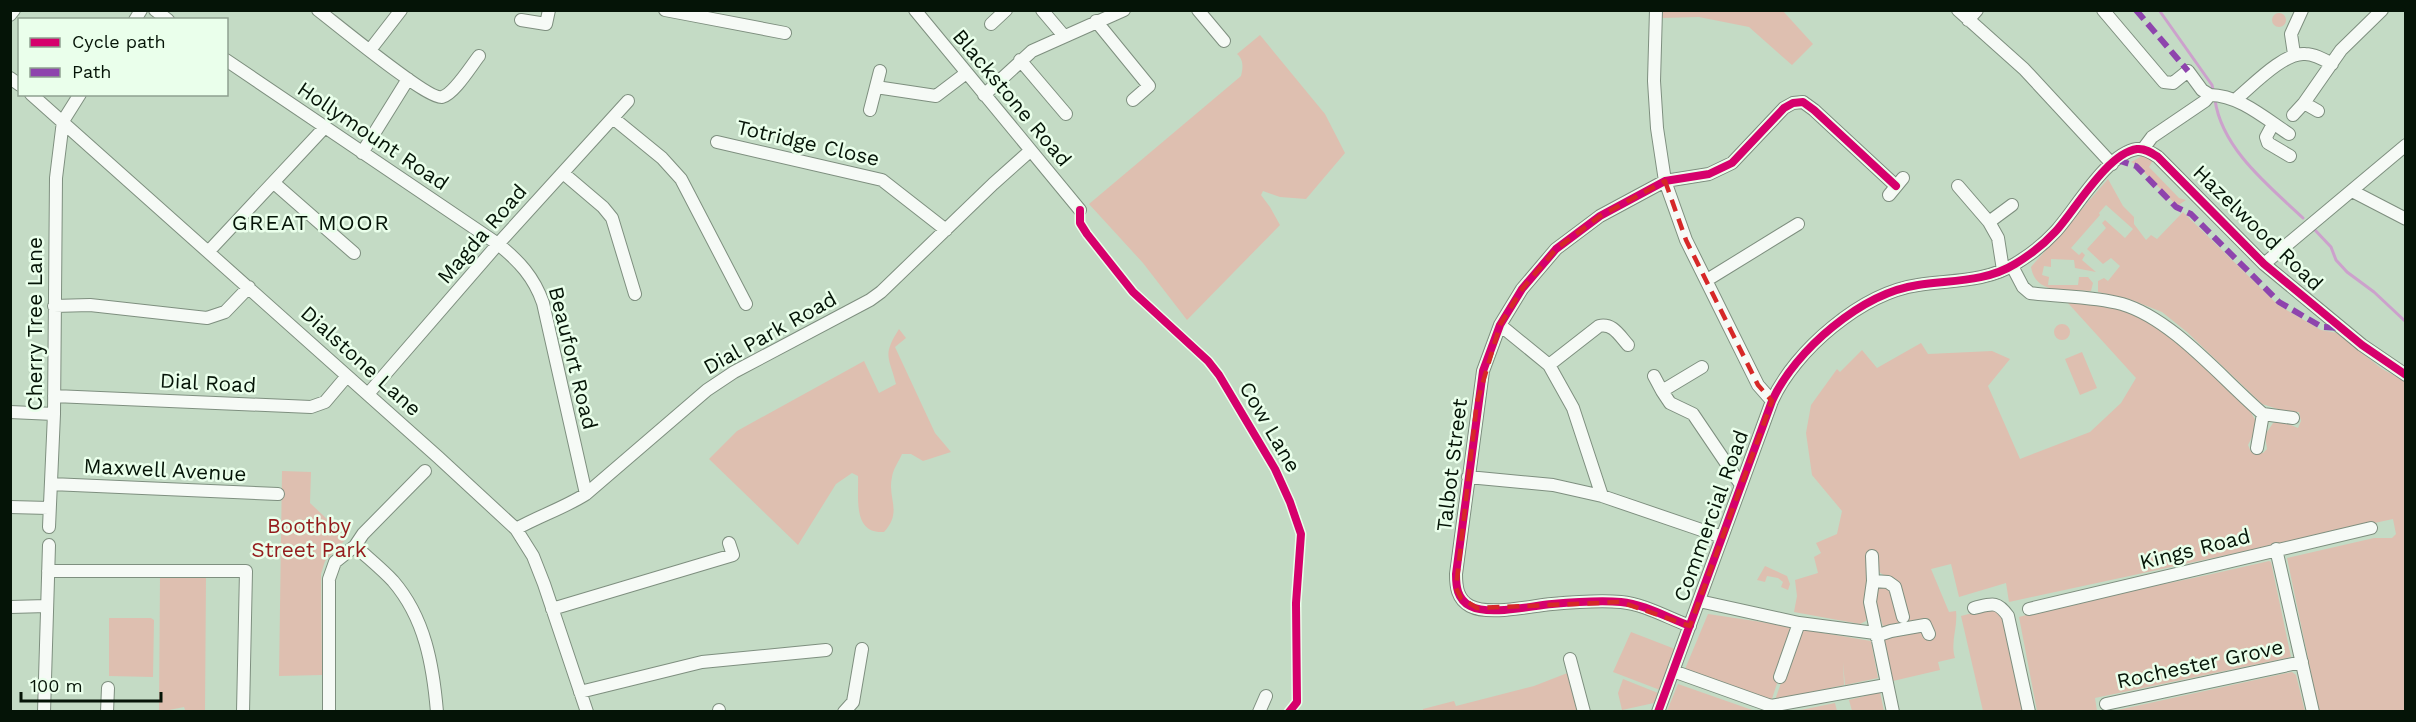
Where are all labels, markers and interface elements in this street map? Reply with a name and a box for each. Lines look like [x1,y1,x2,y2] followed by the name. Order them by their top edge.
[18,18,228,96] legend
[948,24,1077,171] street label: Blackstone Road
[72,31,166,52] text: Cycle path
[72,61,112,82] text: Path
[293,76,453,195] street label: Hollymount Road
[734,114,882,171] street label: Totridge Close
[2188,159,2328,296] street label: Hazelwood Road
[432,179,532,289] street label: Magda Road
[232,210,390,235] district label: GREAT MOOR
[22,237,47,411] street label: Cherry Tree Lane
[544,284,603,432] street label: Beaufort Road
[699,286,841,379] street label: Dial Park Road
[296,300,427,421] street label: Dialstone Lane
[159,367,257,398] street label: Dial Road
[1234,377,1306,477] street label: Cow Lane
[1431,397,1472,533] street label: Talbot Street
[1668,427,1753,605] street label: Commercial Road
[83,453,247,486] street label: Maxwell Avenue
[251,513,367,562] park label: Boothby Street Park
[2137,523,2253,574] street label: Kings Road
[2114,634,2285,693] street label: Rochester Grove
[21,665,160,703] scale bar
[30,675,83,696] text: 100 m

